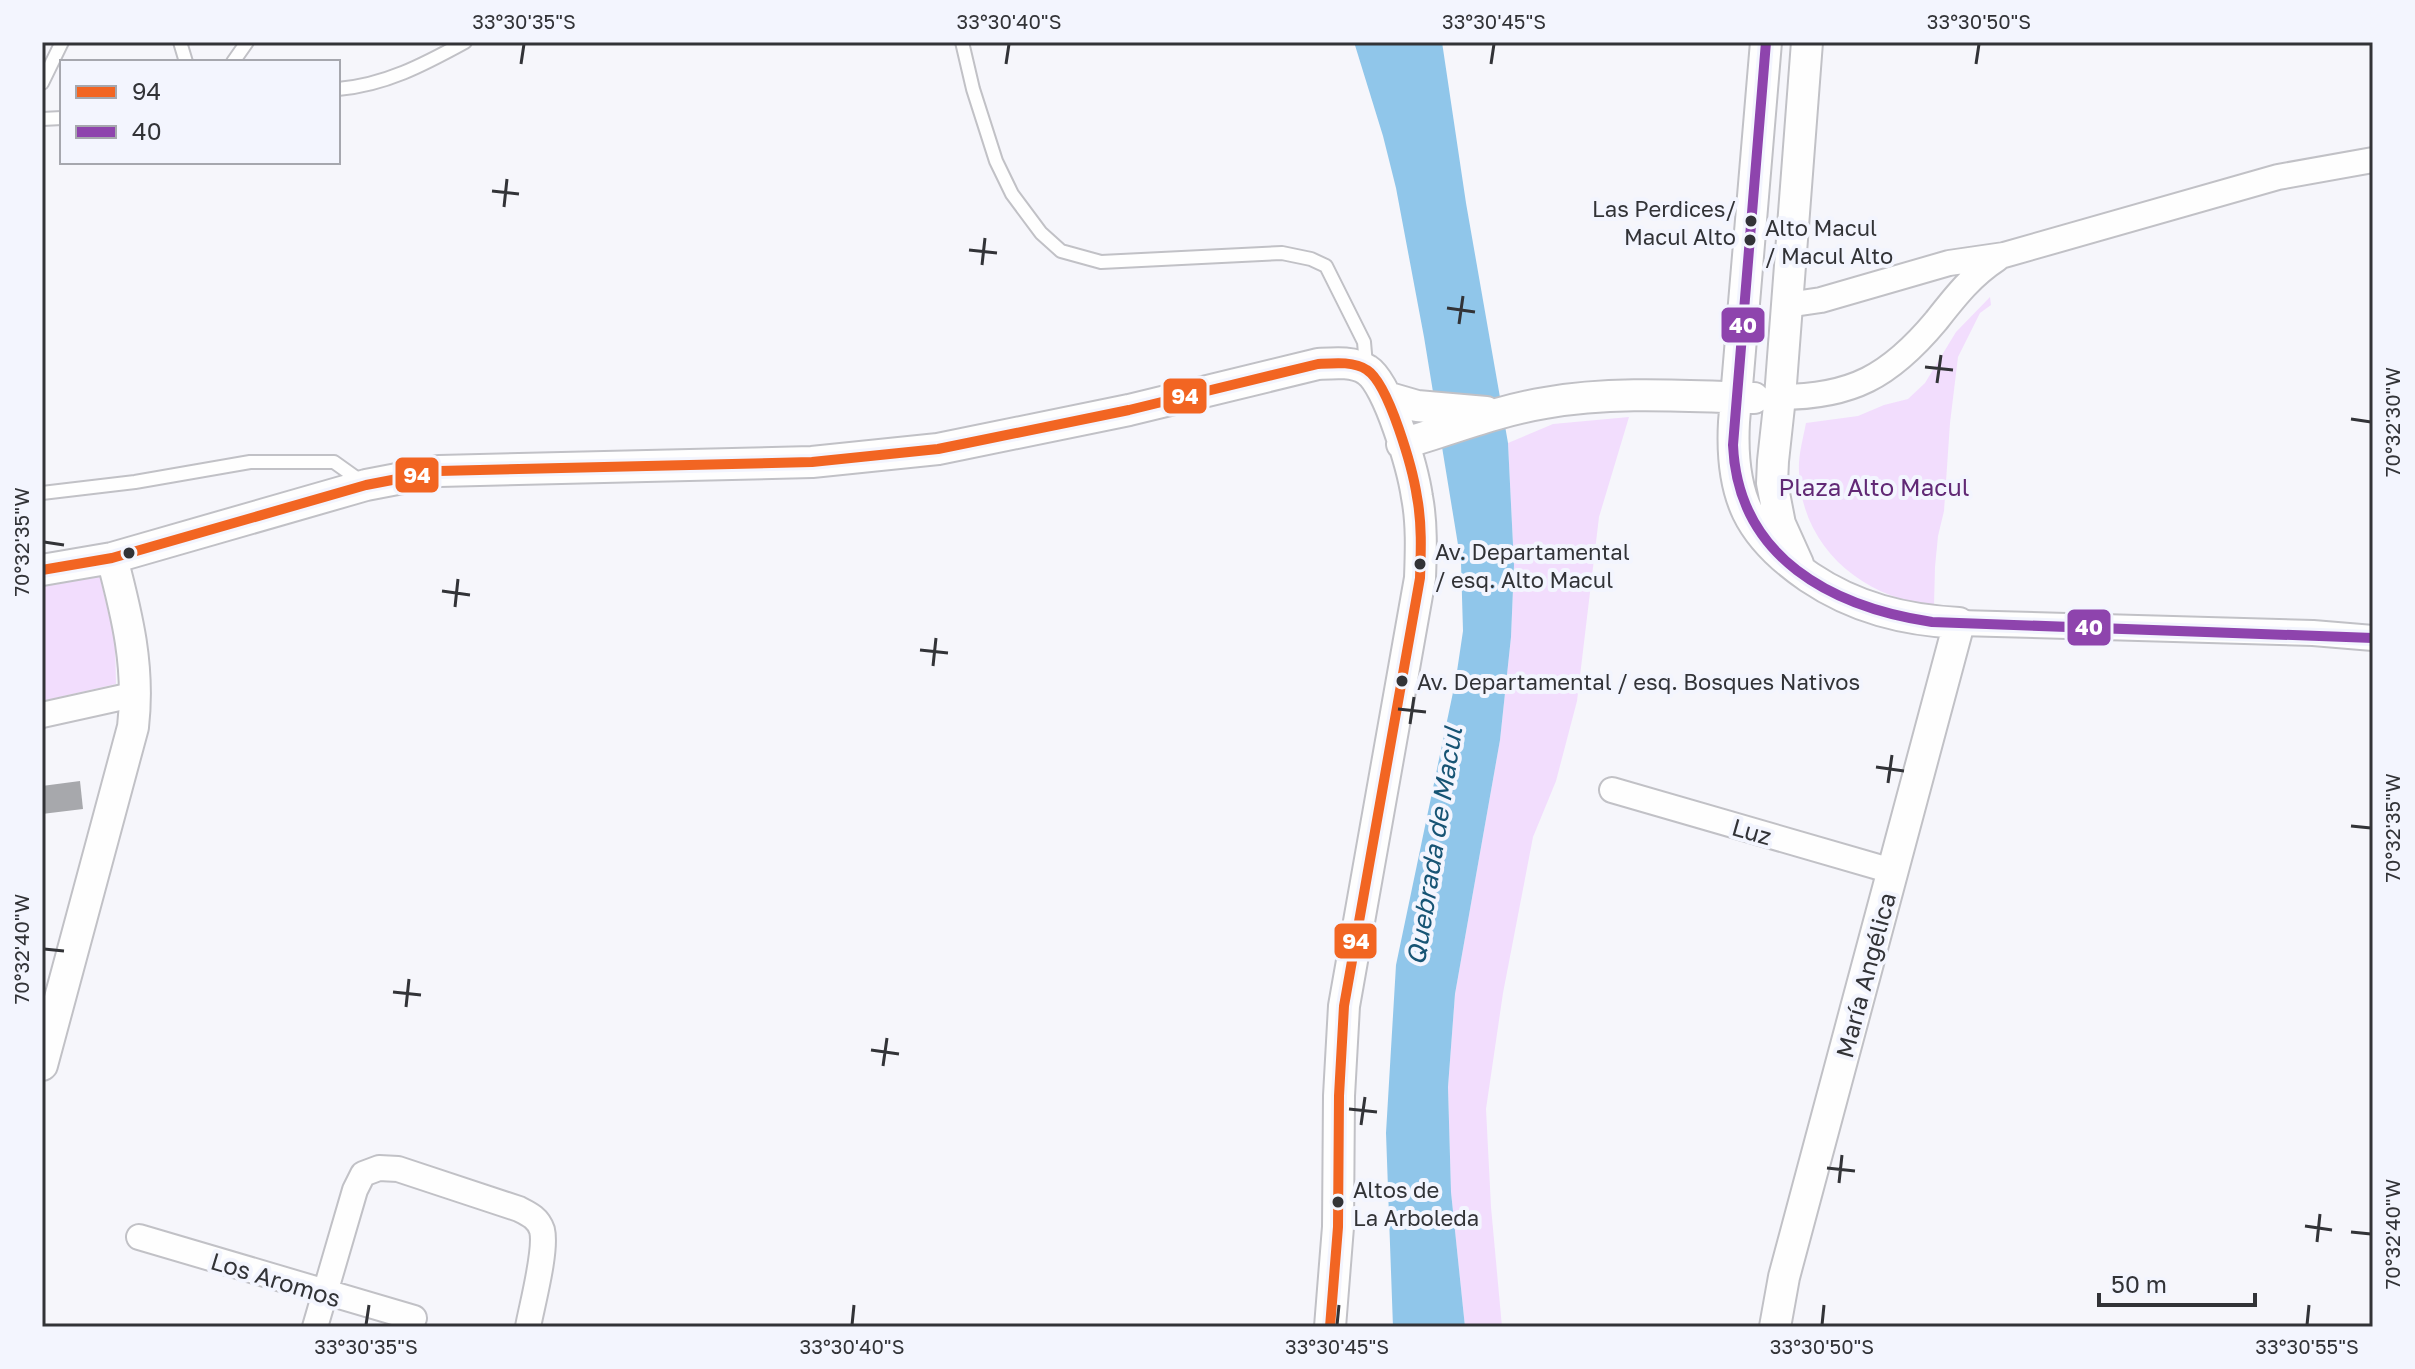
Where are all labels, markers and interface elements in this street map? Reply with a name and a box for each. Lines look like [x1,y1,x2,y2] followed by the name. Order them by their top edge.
[472,9,576,33] text: 33°30'35"S
[957,9,1061,33] text: 33°30'40"S
[1442,9,1546,33] text: 33°30'45"S
[1927,9,2031,33] text: 33°30'50"S
[60,60,340,164] legend
[132,76,161,105] text: 94
[132,116,162,145] text: 40
[1592,195,1736,250] place label: Las Perdices/ Macul Alto
[1743,213,1759,229] marker: Las Perdices/ Macul Alto
[1765,214,1893,269] place label: Alto Macul / Macul Alto
[1742,232,1758,248] marker: Alto Macul / Macul Alto
[1720,306,1766,344] line badge: 40
[1729,311,1757,338] text: 40
[2380,367,2404,477] text: 70°32'30"W
[1162,377,1208,415] line badge: 94
[1171,382,1199,409] text: 94
[394,456,440,494] line badge: 94
[403,461,431,488] text: 94
[1778,472,1970,501] park label: Plaza Alto Macul
[9,487,33,597] text: 70°32'35"W
[1435,538,1630,593] place label: Av. Departamental / esq. Alto Macul
[121,545,137,561] unlabelled marker
[1412,556,1428,572] marker: Av. Departamental / esq. Alto Macul
[2066,608,2112,647] line badge: 40
[2075,613,2103,640] text: 40
[1417,668,1860,695] place label: Av. Departamental / esq. Bosques Nativos
[1394,673,1410,689] marker: Av. Departamental / esq. Bosques Nativos
[1400,723,1468,967] water label: Quebrada de Macul
[2380,773,2404,883] text: 70°32'35"W
[1729,812,1775,850] street label: Luz
[1829,889,1901,1061] street label: María Angélica
[9,894,33,1004] text: 70°32'40"W
[1333,922,1378,960] line badge: 94
[1342,927,1370,954] text: 94
[1353,1176,1479,1231] place label: Altos de La Arboleda
[2380,1179,2404,1289] text: 70°32'40"W
[1330,1194,1346,1210] marker: Altos de La Arboleda
[207,1245,345,1313] street label: Los Aromos
[2099,1257,2255,1307] scale bar
[2111,1269,2167,1298] text: 50 m
[314,1334,418,1358] text: 33°30'35"S
[800,1334,904,1358] text: 33°30'40"S
[1285,1334,1389,1358] text: 33°30'45"S
[1770,1334,1874,1358] text: 33°30'50"S
[2255,1334,2359,1358] text: 33°30'55"S

